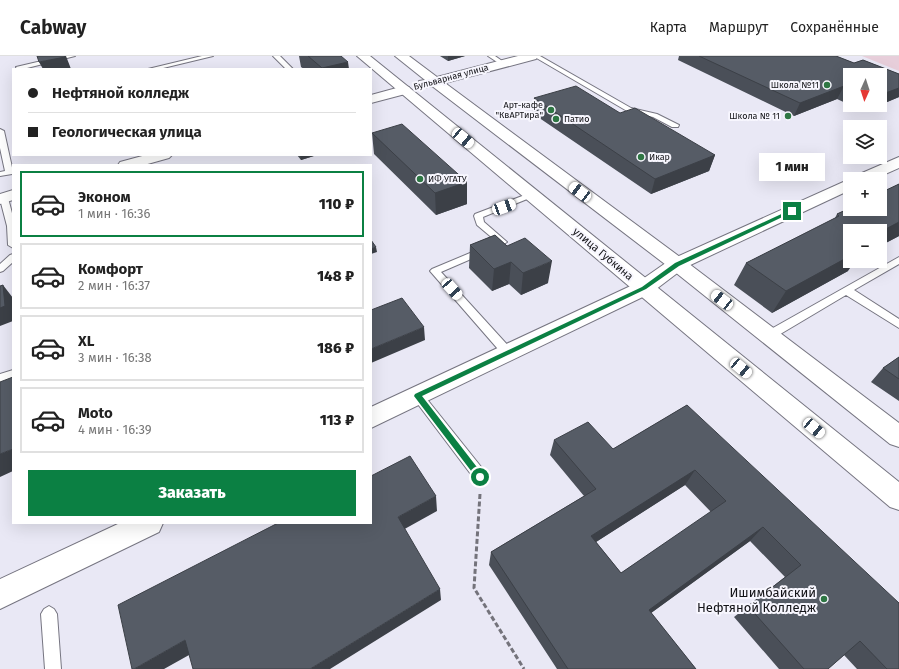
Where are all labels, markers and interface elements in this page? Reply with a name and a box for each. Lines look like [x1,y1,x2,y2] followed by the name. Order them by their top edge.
[20,16,86,39] text: Cabway
[650,19,687,36] text: Карта
[709,19,768,36] text: Маршрут
[790,19,879,36] text: Сохранённые
[412,62,490,92] street label: Бульварная улица
[843,68,887,112] north arrow
[843,68,887,268] map controls
[771,80,819,90] place label: Школа №11
[822,80,832,90] marker: Школа №11
[52,84,189,102] text: Нефтяной колледж
[495,100,543,120] place label: Арт-кафе "КвАРТира"
[546,105,556,115] marker: Арт-кафе "КвАРТира"
[729,111,780,121] place label: Школа № 11
[783,111,793,121] marker: Школа № 11
[551,114,561,124] marker: Патио
[564,114,590,124] place label: Патио
[843,120,887,164] button: layers
[52,123,202,141] text: Геологическая улица
[450,126,476,150] car
[636,152,646,162] marker: Икар
[649,152,670,162] place label: Икар
[759,153,825,181] callout: 1 мин
[775,159,809,174] text: 1 мин
[843,172,887,216] button: +
[415,174,425,184] marker: ИФ УГАТУ
[428,174,467,184] place label: ИФ УГАТУ
[567,180,593,204] car
[30,186,66,222] icon: car
[78,188,131,206] text: Эконом
[319,195,354,213] text: 110 ₽
[491,197,517,217] car
[783,202,801,220] route end
[78,206,151,221] text: 1 мин · 16:36
[843,224,887,268] button: −
[570,225,636,283] street label: улица Губкина
[30,258,66,294] icon: car
[78,260,143,278] text: Комфорт
[317,267,354,285] text: 148 ₽
[440,276,464,302] car
[78,278,150,293] text: 2 мин · 16:37
[709,288,735,312] car
[30,330,66,366] icon: car
[78,332,94,350] text: XL
[317,339,354,357] text: 186 ₽
[78,350,152,365] text: 3 мин · 16:38
[728,356,754,380] car
[30,402,66,438] icon: car
[78,404,113,422] text: Moto
[320,411,354,429] text: 113 ₽
[801,416,827,440] car
[78,422,152,437] text: 4 мин · 16:39
[471,468,489,486] route start
[28,470,356,516] button: Заказать
[697,585,817,615] place label: Ишимбайский Нефтяной Колледж
[819,594,829,604] marker: Ишимбайский Нефтяной Колледж

